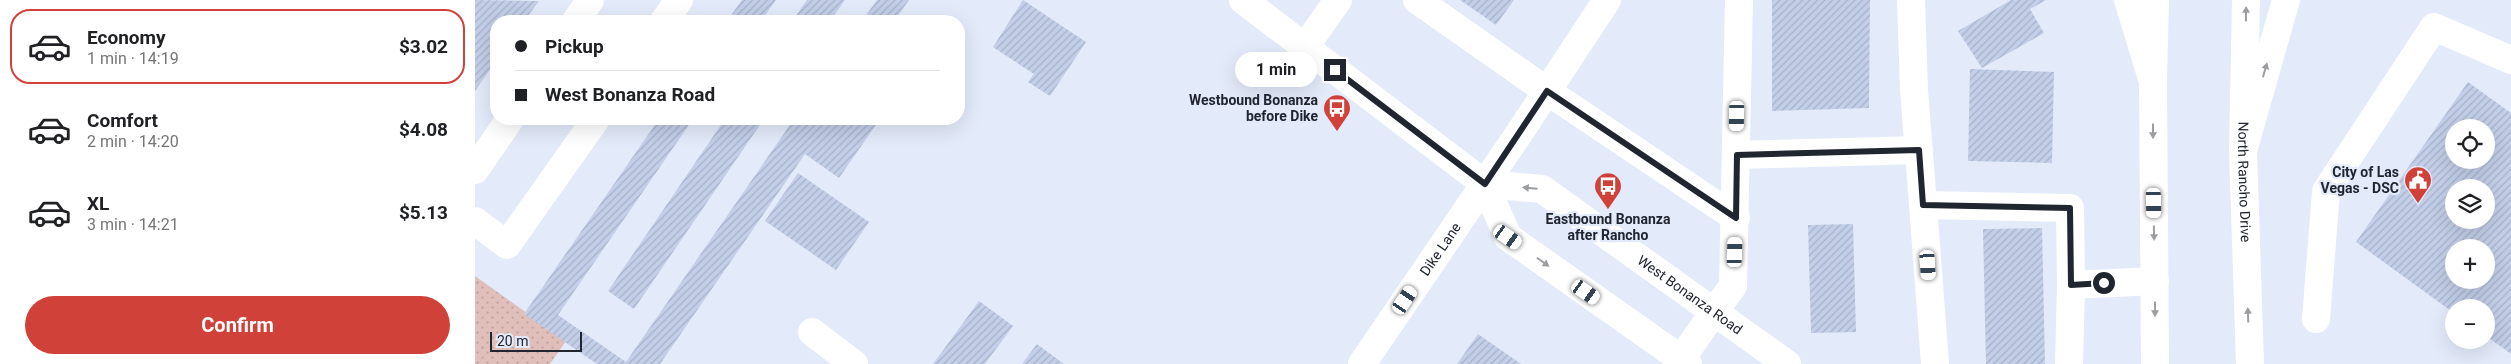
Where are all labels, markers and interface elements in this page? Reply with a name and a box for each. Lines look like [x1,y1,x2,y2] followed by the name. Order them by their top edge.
[2242,6,2250,22] one-way arrow
[27,24,72,69] icon: car
[87,26,166,49] text: Economy
[399,35,448,58] text: $3.02
[545,35,604,58] text: Pickup
[87,49,179,68] text: 1 min · 14:19
[1235,52,1317,88] callout: 1 min
[1324,59,1346,81] route end
[1256,60,1296,79] text: 1 min
[2262,63,2270,78] one-way arrow
[545,83,715,106] text: West Bonanza Road
[1189,92,1319,124] place label: Westbound Bonanza before Dike
[1322,93,1352,132] bus stop icon: Westbound Bonanza before Dike
[1729,101,1744,131] car
[27,107,72,152] icon: car
[87,109,158,132] text: Comfort
[399,118,448,141] text: $4.08
[2445,119,2495,349] map controls
[2445,119,2495,169] button: locate
[2235,121,2254,243] street label: North Rancho Drive
[2149,123,2157,139] one-way arrow
[87,132,179,151] text: 2 min · 14:20
[2321,164,2399,196] place label: City of Las Vegas - DSC
[2403,165,2433,204] public building icon: City of Las Vegas - DSC
[1593,171,1623,210] bus stop icon: Eastbound Bonanza after Rancho
[2445,179,2495,229] button: layers
[1522,183,1538,191] one-way arrow
[2146,188,2161,218] car
[27,190,72,235] icon: car
[87,192,109,215] text: XL
[399,201,448,224] text: $5.13
[1546,211,1671,243] place label: Eastbound Bonanza after Rancho
[87,215,179,234] text: 3 min · 14:21
[1417,219,1464,279] street label: Dike Lane
[1491,222,1524,252] car
[2150,225,2158,241] one-way arrow
[1726,237,1743,267] car
[2445,239,2495,289] button: +
[1919,250,1936,280] car
[1634,252,1745,337] street label: West Bonanza Road
[1536,257,1550,267] one-way arrow
[2093,272,2115,294] route start
[1569,277,1602,307] car
[1390,283,1419,317] car
[25,296,450,354] button: Confirm
[2445,299,2495,349] button: −
[2151,302,2159,318] one-way arrow
[2244,307,2252,323] one-way arrow
[490,329,583,352] scale bar
[497,333,529,349] text: 20 m

